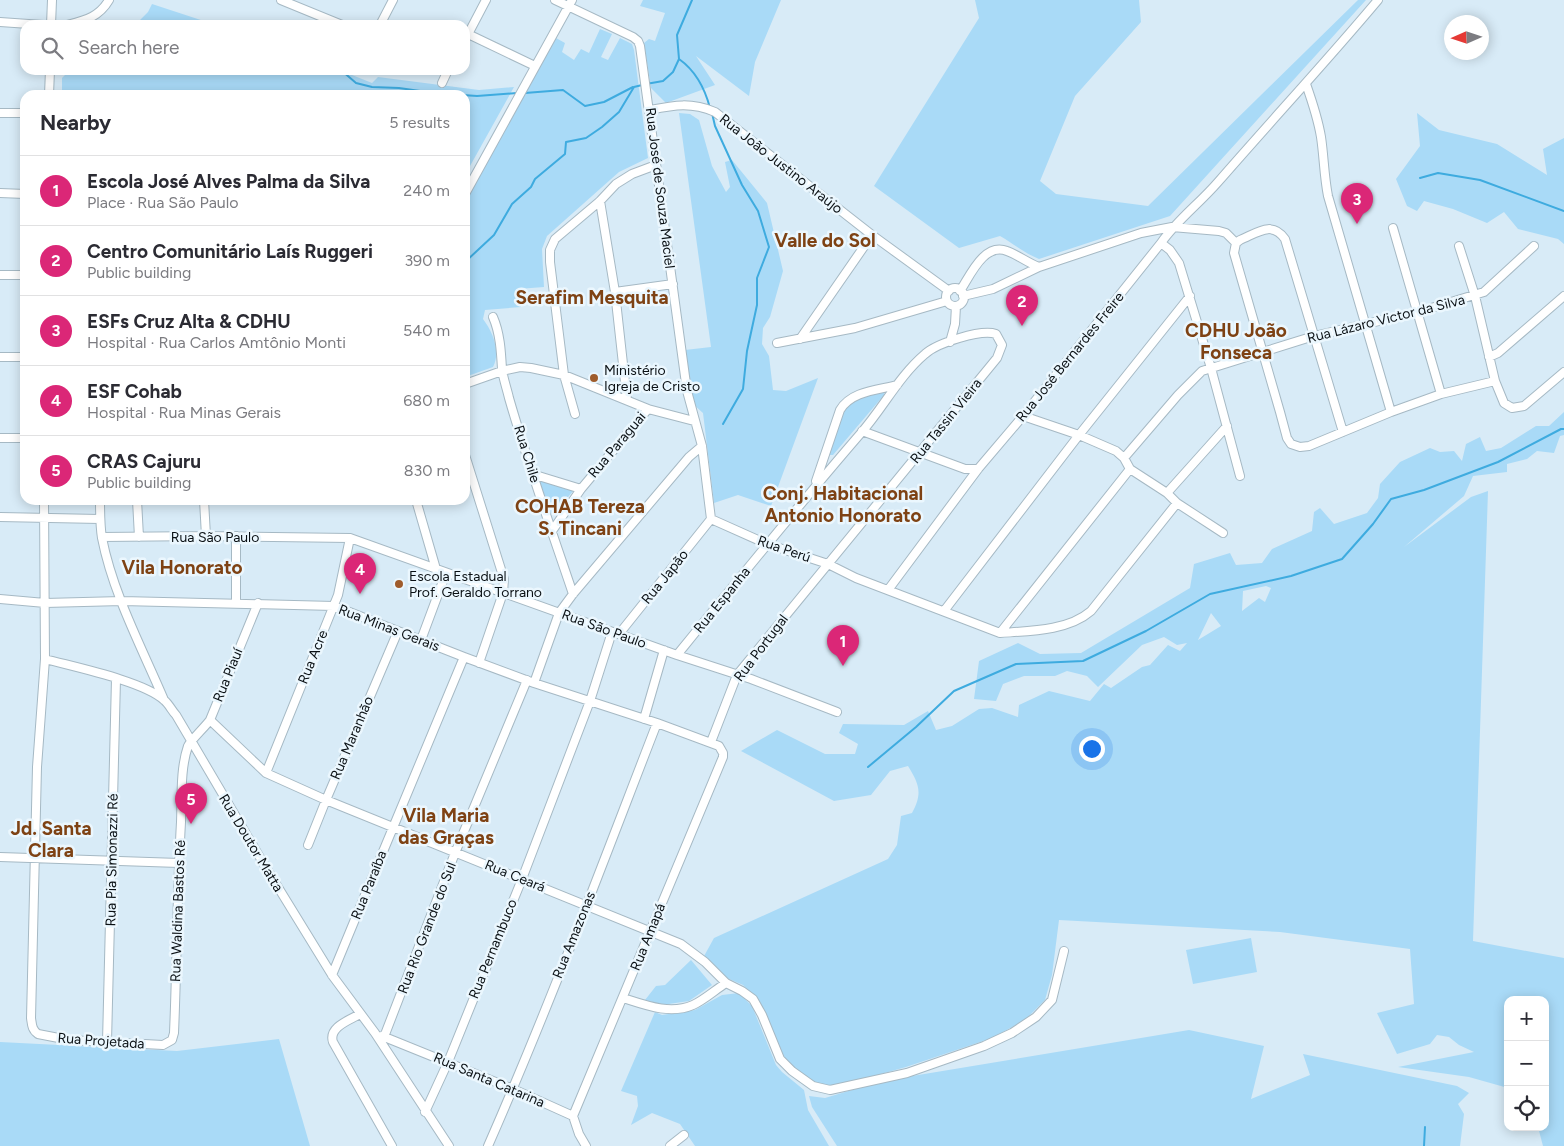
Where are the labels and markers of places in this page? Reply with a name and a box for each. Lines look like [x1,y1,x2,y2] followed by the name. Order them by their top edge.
[1341,183,1373,224] pin: 3
[1006,285,1038,326] pin: 2
[604,362,700,395] place label: Ministério Igreja de Cristo
[588,372,600,384] marker: Ministério Igreja de Cristo
[344,553,376,594] pin: 4
[409,568,542,601] place label: Escola Estadual Prof. Geraldo Torrano
[393,578,405,590] marker: Escola Estadual Prof. Geraldo Torrano
[827,625,859,666] pin: 1
[175,783,207,824] pin: 5

